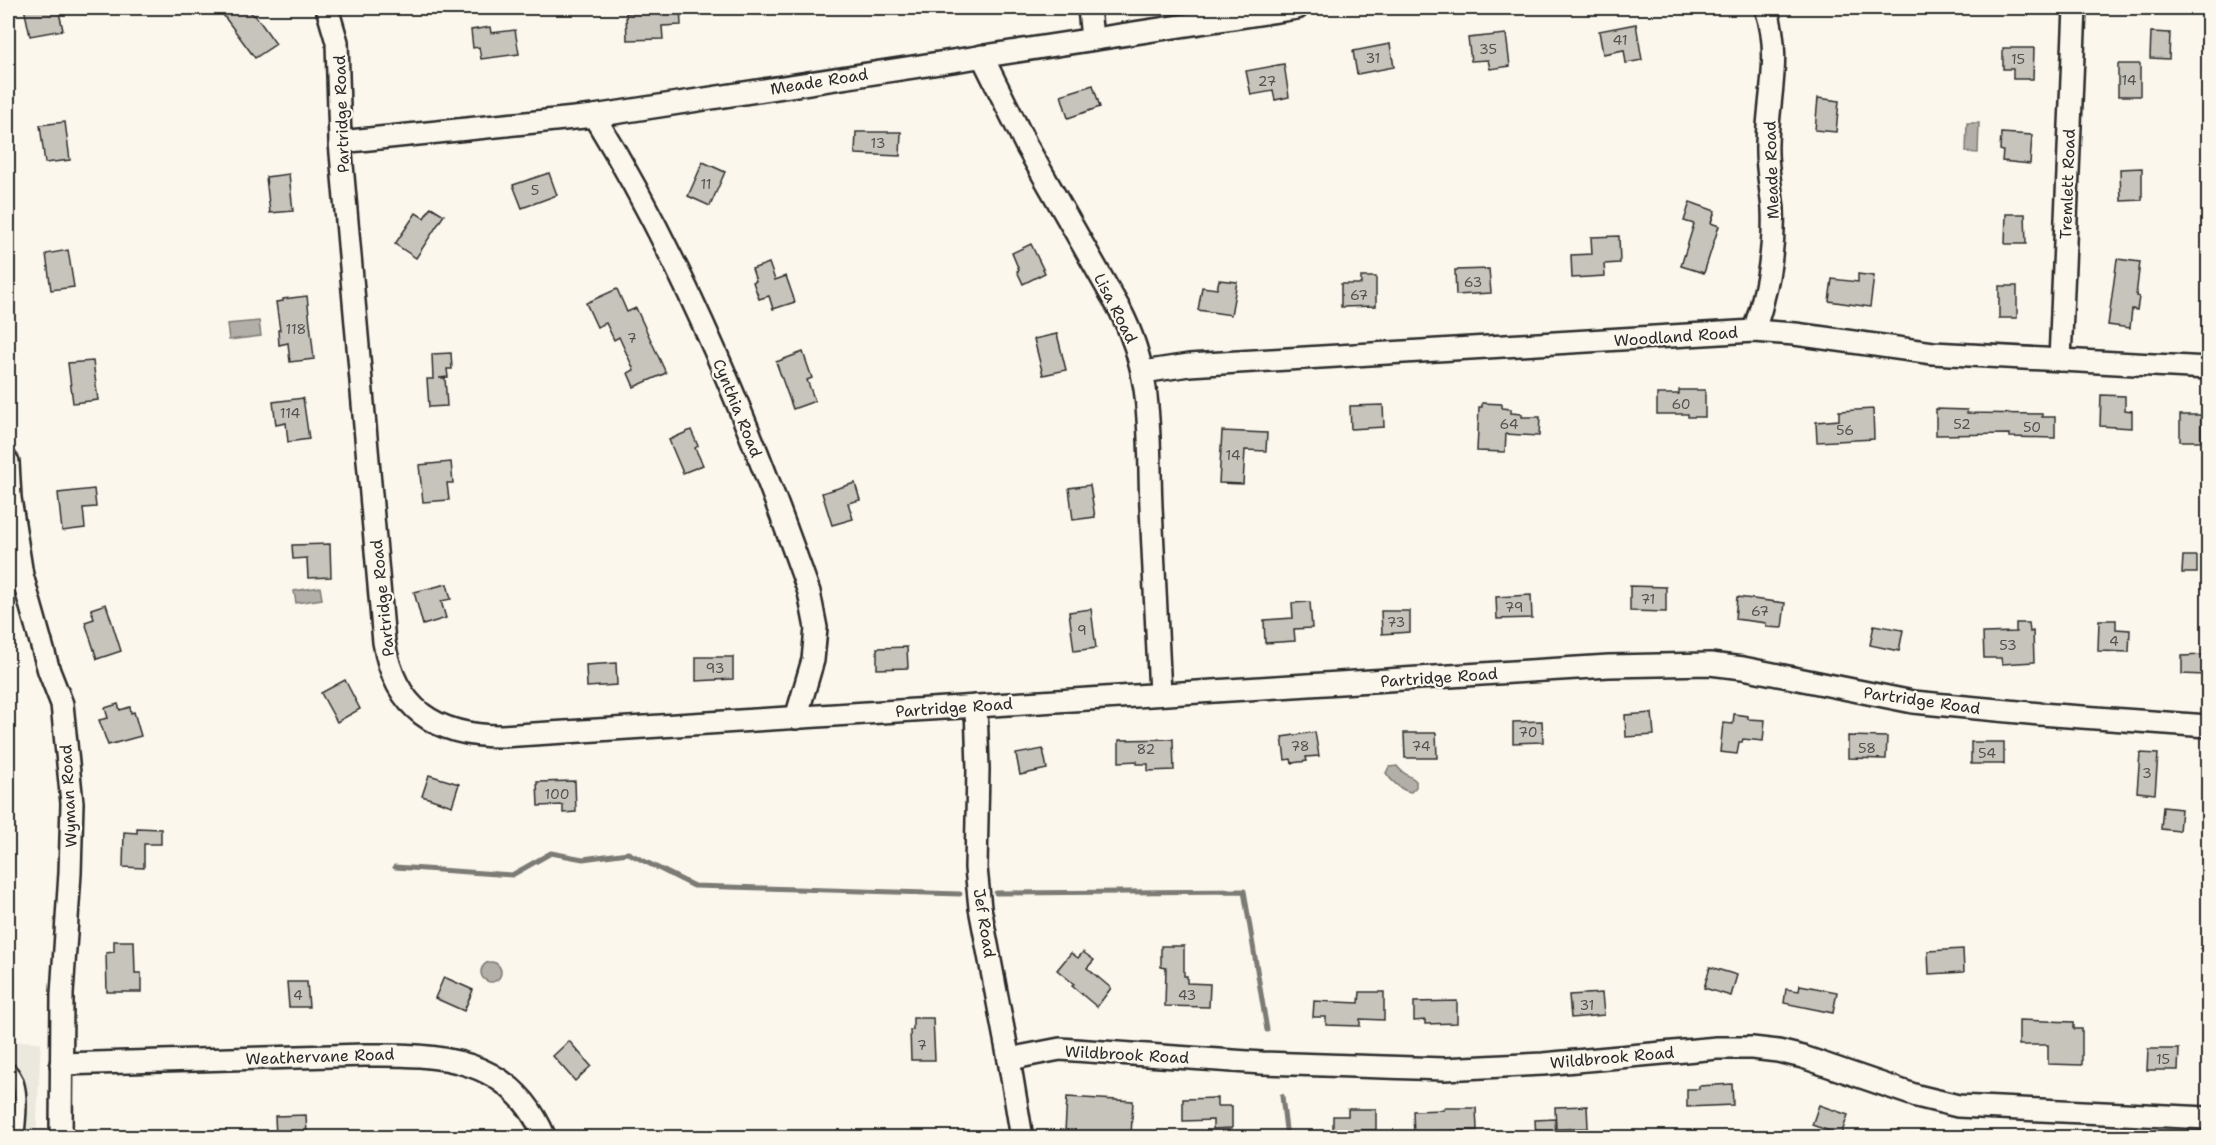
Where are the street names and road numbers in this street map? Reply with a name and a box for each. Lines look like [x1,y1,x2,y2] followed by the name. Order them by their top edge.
[329,55,354,173] street label: Partridge Road
[769,63,869,100] street label: Meade Road
[1759,120,1784,220] street label: Meade Road
[2055,128,2080,240] street label: Tremlett Road
[1089,270,1142,347] street label: Lisa Road
[1613,322,1739,351] street label: Woodland Road
[708,356,767,461] street label: Cynthia Road
[366,538,399,658] street label: Partridge Road
[1380,663,1499,692] street label: Partridge Road
[1862,682,1982,719] street label: Partridge Road
[895,693,1014,722] street label: Partridge Road
[55,744,82,848] street label: Wyman Road
[969,887,1000,959] street label: Jef Road
[1064,1041,1190,1068] street label: Wildbrook Road
[1549,1042,1675,1073] street label: Wildbrook Road
[245,1043,395,1070] street label: Weathervane Road

